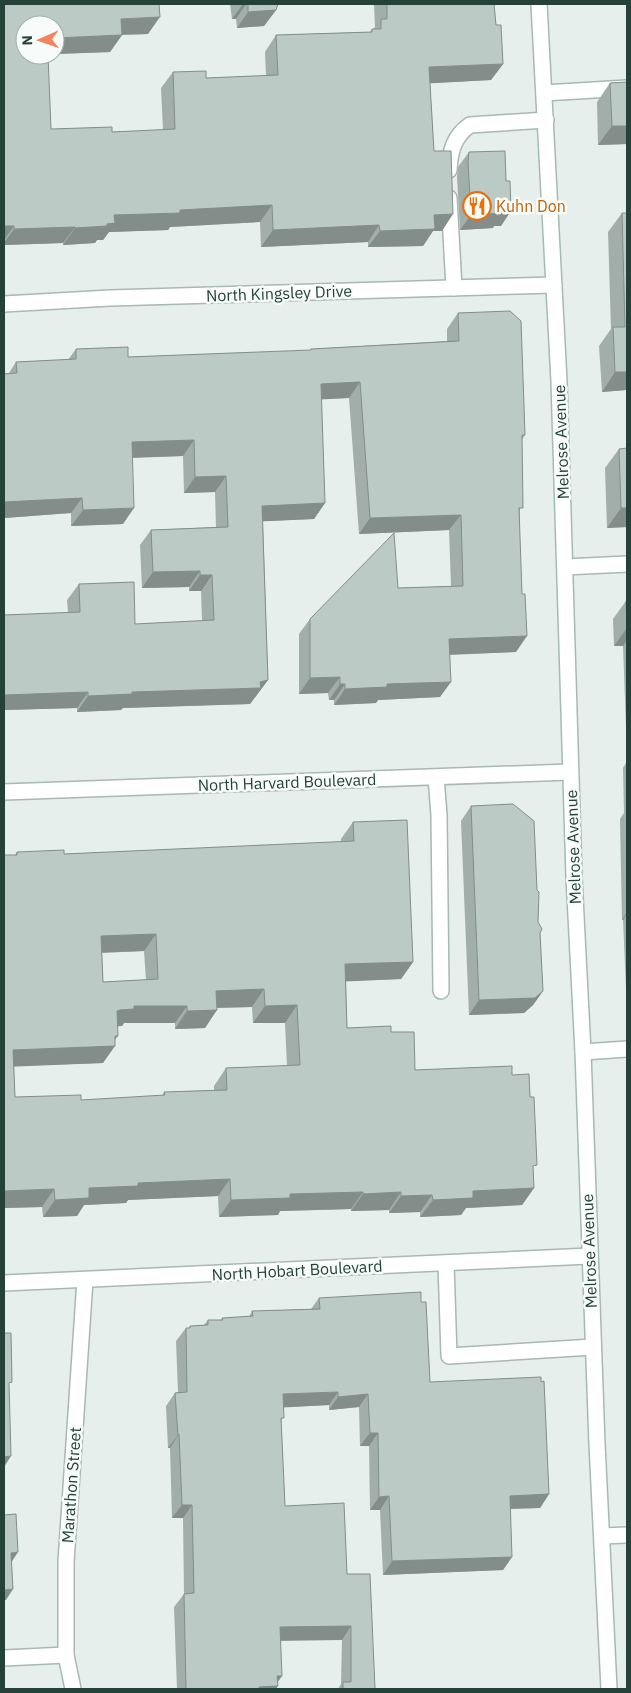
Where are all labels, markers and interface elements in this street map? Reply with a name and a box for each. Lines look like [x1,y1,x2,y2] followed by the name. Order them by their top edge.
[15,15,65,65] north arrow
[18,35,36,46] text: N
[462,191,492,221] restaurant icon: Kuhn Don
[496,196,566,216] place label: Kuhn Don
[206,280,353,306] street label: North Kingsley Drive
[549,384,573,500] street label: Melrose Avenue
[197,769,377,795] street label: North Harvard Boulevard
[561,789,585,905] street label: Melrose Avenue
[577,1193,601,1309] street label: Melrose Avenue
[211,1256,383,1284] street label: North Hobart Boulevard
[57,1426,85,1544] street label: Marathon Street

